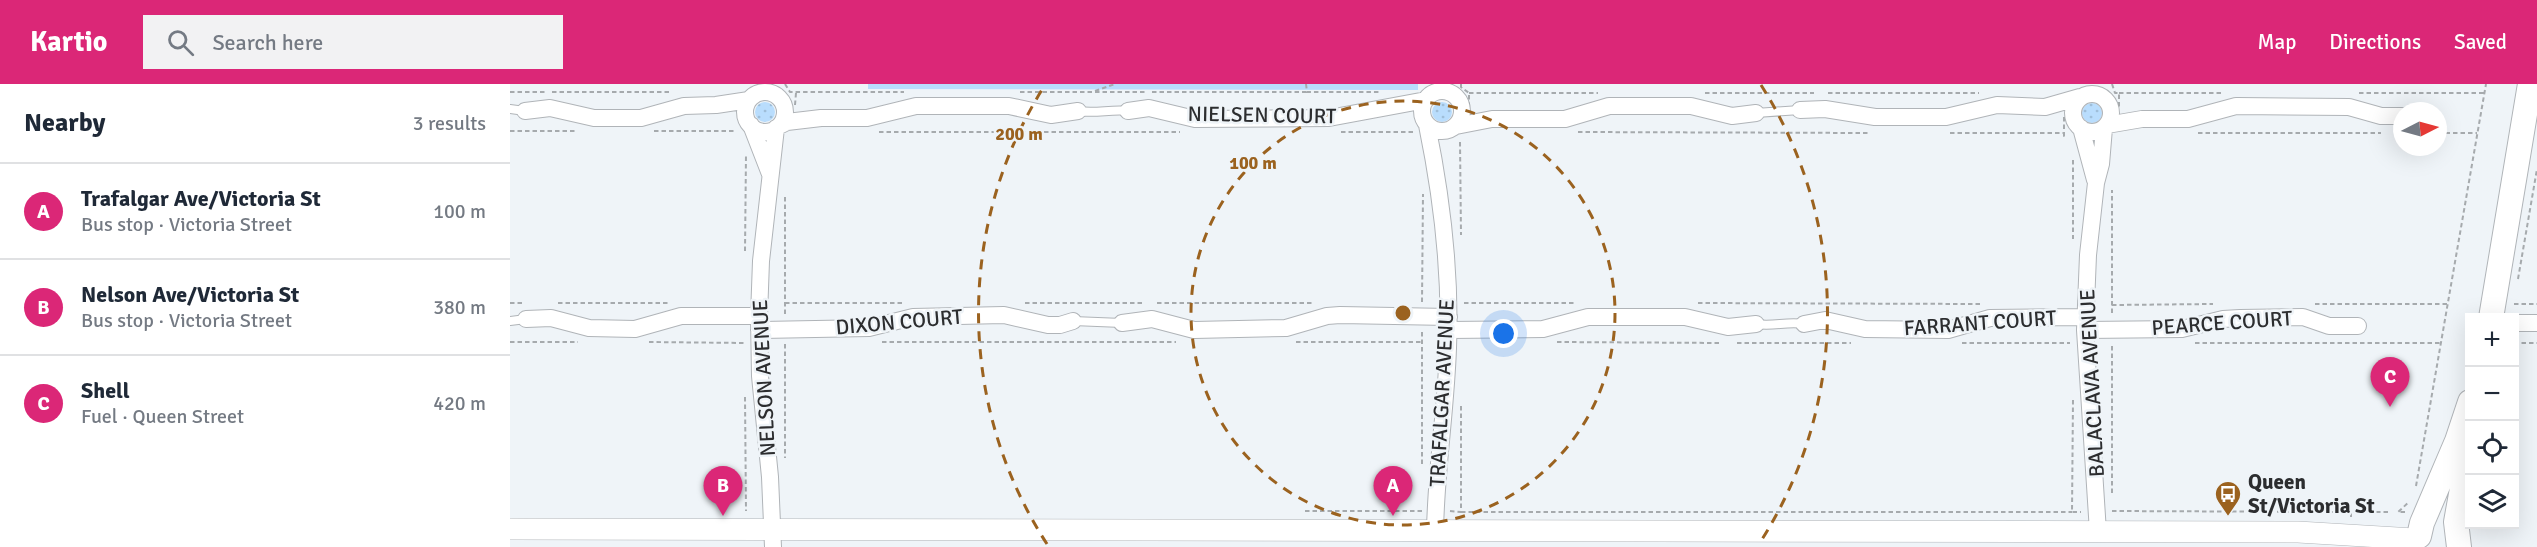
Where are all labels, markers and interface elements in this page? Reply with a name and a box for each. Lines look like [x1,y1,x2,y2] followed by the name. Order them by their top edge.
[143,15,563,69] search box
[30,25,107,59] text: Kartio
[164,26,197,59] icon: search
[212,29,323,56] text: Search here
[2258,29,2296,55] text: Map
[2329,29,2421,55] text: Directions
[2454,29,2507,55] text: Saved
[1187,101,1337,129] street label: NIELSEN COURT
[2393,102,2447,156] north arrow
[24,107,105,139] text: Nearby
[413,111,486,136] text: 3 results
[995,123,1043,145] text: 200 m
[1229,152,1277,174] text: 100 m
[81,185,321,212] text: Trafalgar Ave/Victoria St
[37,199,50,224] text: A
[433,199,486,224] text: 100 m
[81,212,292,237] text: Bus stop · Victoria Street
[81,281,299,308] text: Nelson Ave/Victoria St
[2074,288,2110,478] street label: BALACLAVA AVENUE
[37,295,50,320] text: B
[433,295,486,320] text: 380 m
[1424,298,1460,488] street label: TRAFALGAR AVENUE
[747,299,781,457] street label: NELSON AVENUE
[834,303,964,341] street label: DIXON COURT
[1393,303,1413,323] centre of rings
[1903,305,2058,341] street label: FARRANT COURT
[2151,305,2294,341] street label: PEARCE COURT
[81,308,292,333] text: Bus stop · Victoria Street
[2465,313,2519,529] map controls
[2465,313,2519,367] button: +
[1489,319,1518,348] your location
[2370,358,2410,407] pin: C
[2465,367,2519,421] button: −
[81,377,130,404] text: Shell
[37,391,50,416] text: C
[433,391,486,416] text: 420 m
[81,404,244,429] text: Fuel · Queen Street
[2465,421,2519,475] button: locate
[704,466,742,516] pin: B
[1374,466,1412,516] pin: A
[2248,469,2375,519] place label: Queen St/Victoria St
[2465,475,2519,529] button: layers
[2213,479,2243,517] bus stop icon: Queen St/Victoria St

